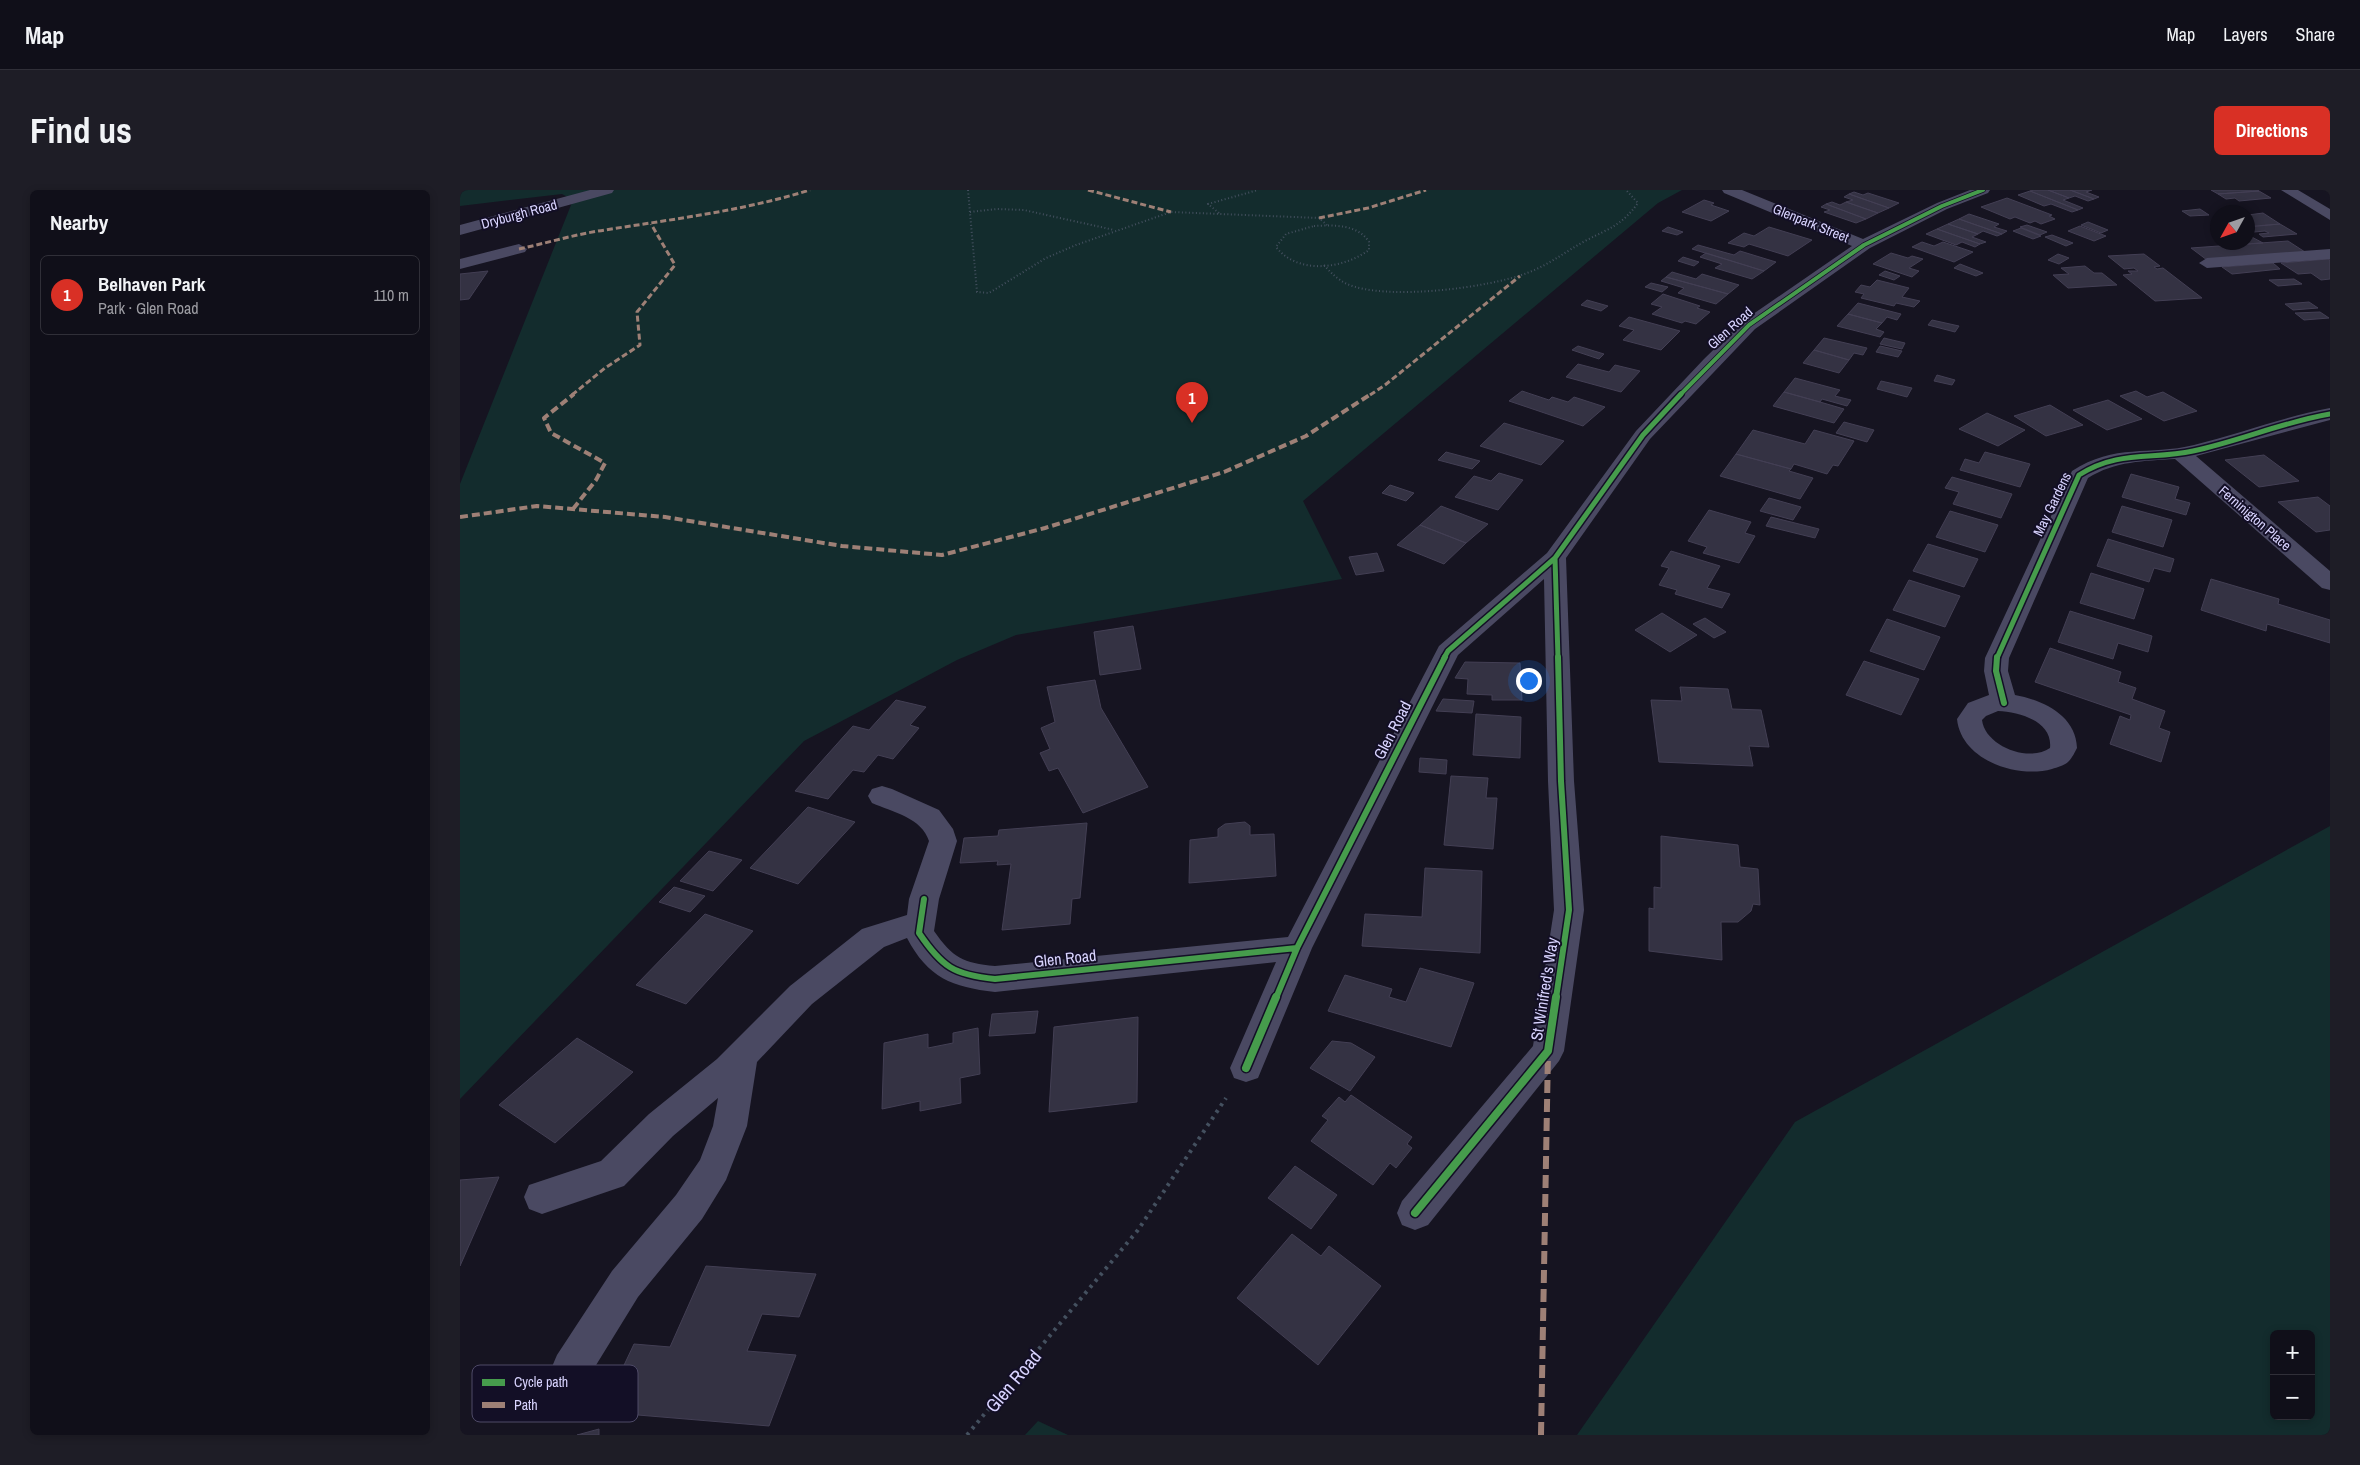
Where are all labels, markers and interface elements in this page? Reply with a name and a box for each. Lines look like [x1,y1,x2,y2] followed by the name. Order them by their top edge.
[25,19,64,51] text: Map
[2167,22,2195,47] text: Map
[2223,22,2268,47] text: Layers
[2296,22,2335,47] text: Share
[2214,106,2330,155] button: Directions
[30,107,132,154] text: Find us
[479,195,559,233] street label: Dryburgh Road
[1770,200,1852,246] street label: Glenpark Street
[2210,205,2255,250] north arrow
[50,208,108,237] text: Nearby
[98,271,205,297] text: Belhaven Park
[63,284,71,306] text: 1
[373,284,409,306] text: 110 m
[98,297,199,319] text: Park · Glen Road
[1704,303,1756,353] street label: Glen Road
[1176,382,1208,423] pin: 1
[2029,469,2075,539] street label: May Gardens
[2215,482,2295,554] street label: Ferninigton Place
[1516,668,1542,694] your location
[1368,697,1416,763] street label: Glen Road
[1525,935,1563,1042] street label: St Winifred's Way
[1033,944,1097,972] street label: Glen Road
[2270,1330,2315,1420] map controls
[2270,1330,2315,1375] button: +
[979,1344,1047,1418] street label: Glen Road
[472,1365,638,1422] legend
[514,1373,568,1391] text: Cycle path
[2270,1375,2315,1420] button: −
[514,1396,538,1414] text: Path

